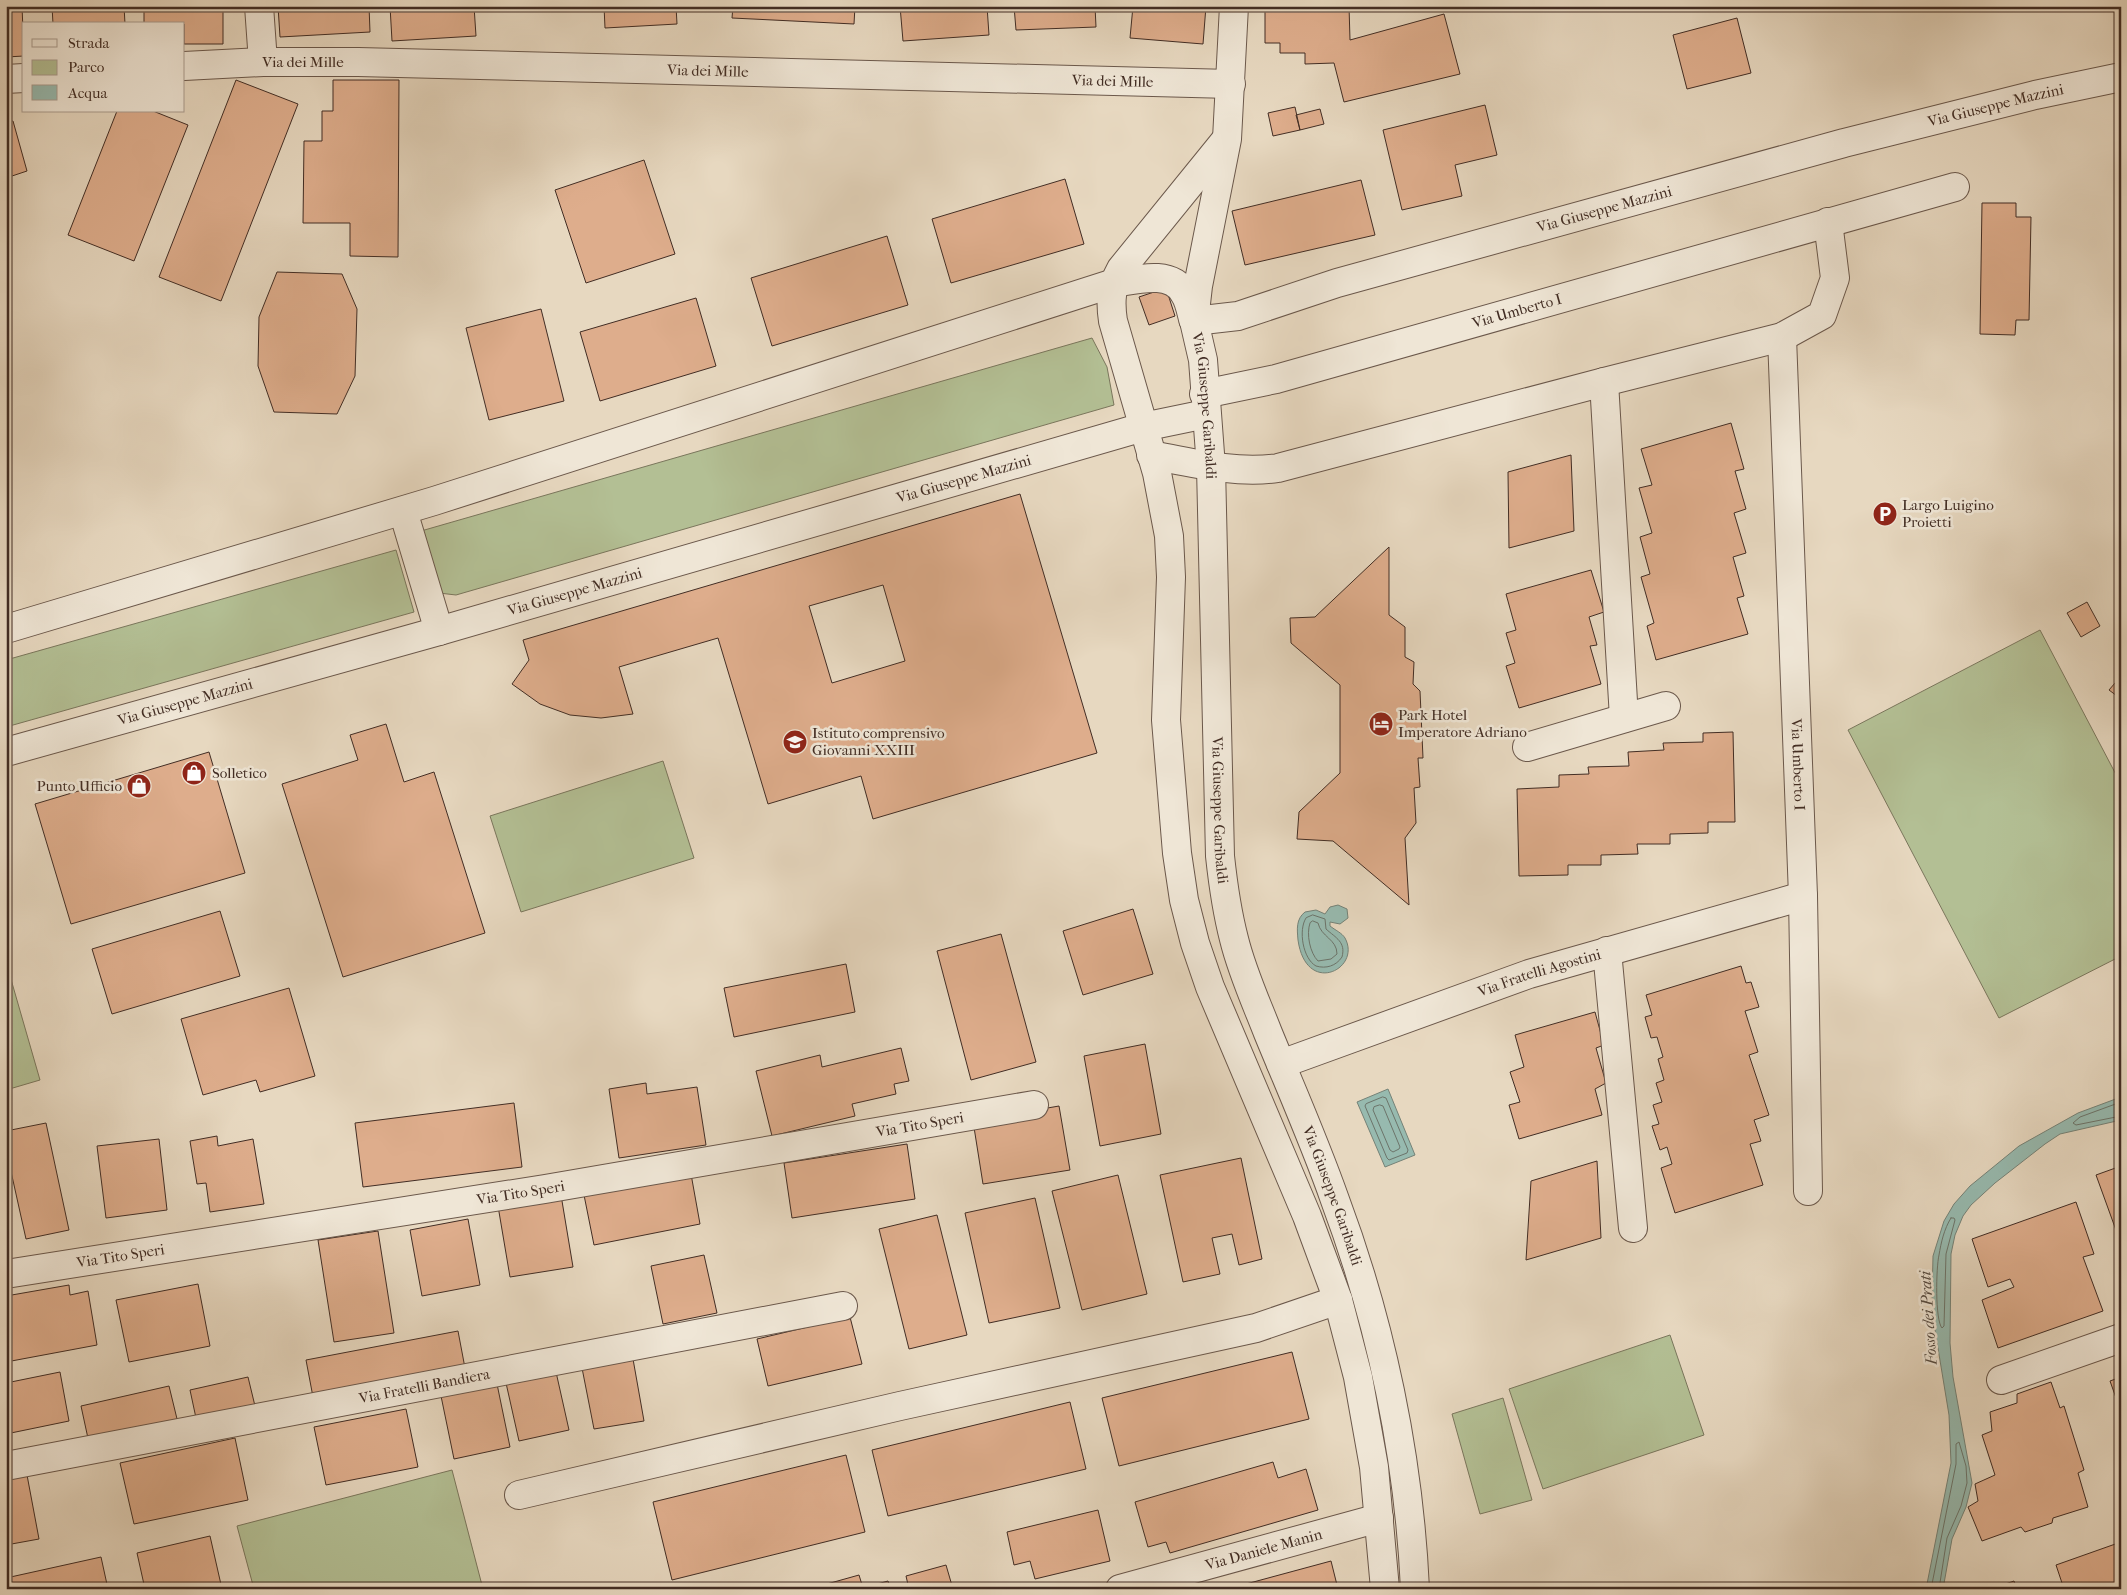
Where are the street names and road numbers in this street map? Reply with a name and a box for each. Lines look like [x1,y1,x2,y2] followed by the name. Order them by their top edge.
[261,53,344,71] street label: Via dei Mille
[666,61,749,81] street label: Via dei Mille
[1071,71,1154,91] street label: Via dei Mille
[1925,80,2066,131] street label: Via Giuseppe Mazzini
[1534,182,1674,237] street label: Via Giuseppe Mazzini
[1469,290,1564,332] street label: Via Umberto I
[1188,330,1220,480] street label: Via Giuseppe Garibaldi
[894,451,1034,507] street label: Via Giuseppe Mazzini
[505,563,645,620] street label: Via Giuseppe Mazzini
[115,674,255,730] street label: Via Giuseppe Mazzini
[1787,717,1809,811] street label: Via Umberto I
[1208,735,1232,886] street label: Via Giuseppe Garibaldi
[1474,945,1603,1001] street label: Via Fratelli Agostini
[874,1108,966,1141] street label: Via Tito Speri
[1298,1122,1366,1268] street label: Via Giuseppe Garibaldi
[474,1177,567,1209] street label: Via Tito Speri
[74,1240,166,1272] street label: Via Tito Speri
[356,1364,492,1408] street label: Via Fratelli Bandiera
[1202,1525,1324,1574] street label: Via Daniele Manin

